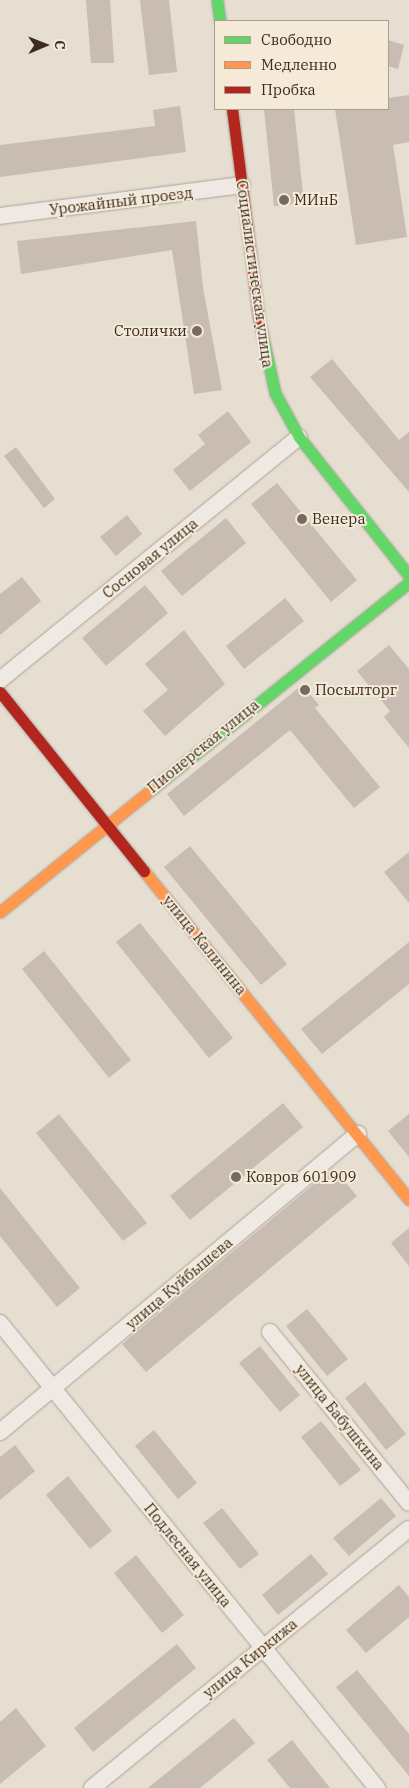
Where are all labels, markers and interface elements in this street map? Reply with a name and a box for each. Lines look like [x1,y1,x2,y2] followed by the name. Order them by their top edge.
[20,20,70,70] north arrow
[214,20,389,110] legend
[261,30,332,49] text: Свободно
[51,40,69,50] text: С
[261,55,337,74] text: Медленно
[261,80,316,99] text: Пробка
[233,179,277,369] street label: Социалистическая улица
[48,183,194,219] street label: Урожайный проезд
[294,191,338,209] place label: МИнБ
[278,194,290,206] marker: МИнБ
[114,322,187,340] place label: Столички
[191,325,203,337] marker: Столички
[312,510,366,528] place label: Венера
[296,513,308,525] marker: Венера
[99,514,201,602] street label: Сосновая улица
[315,681,397,699] place label: Посылторг
[299,684,311,696] marker: Посылторг
[143,695,263,797] street label: Пионерская улица
[159,891,251,999] street label: улица Калинина
[246,1168,356,1186] place label: Ковров 601909
[230,1171,242,1183] marker: Ковров 601909
[122,1233,236,1333] street label: улица Куйбышева
[292,1360,388,1474] street label: улица Бабушкина
[140,1499,236,1611] street label: Подлесная улица
[199,1615,301,1701] street label: улица Киркижа

